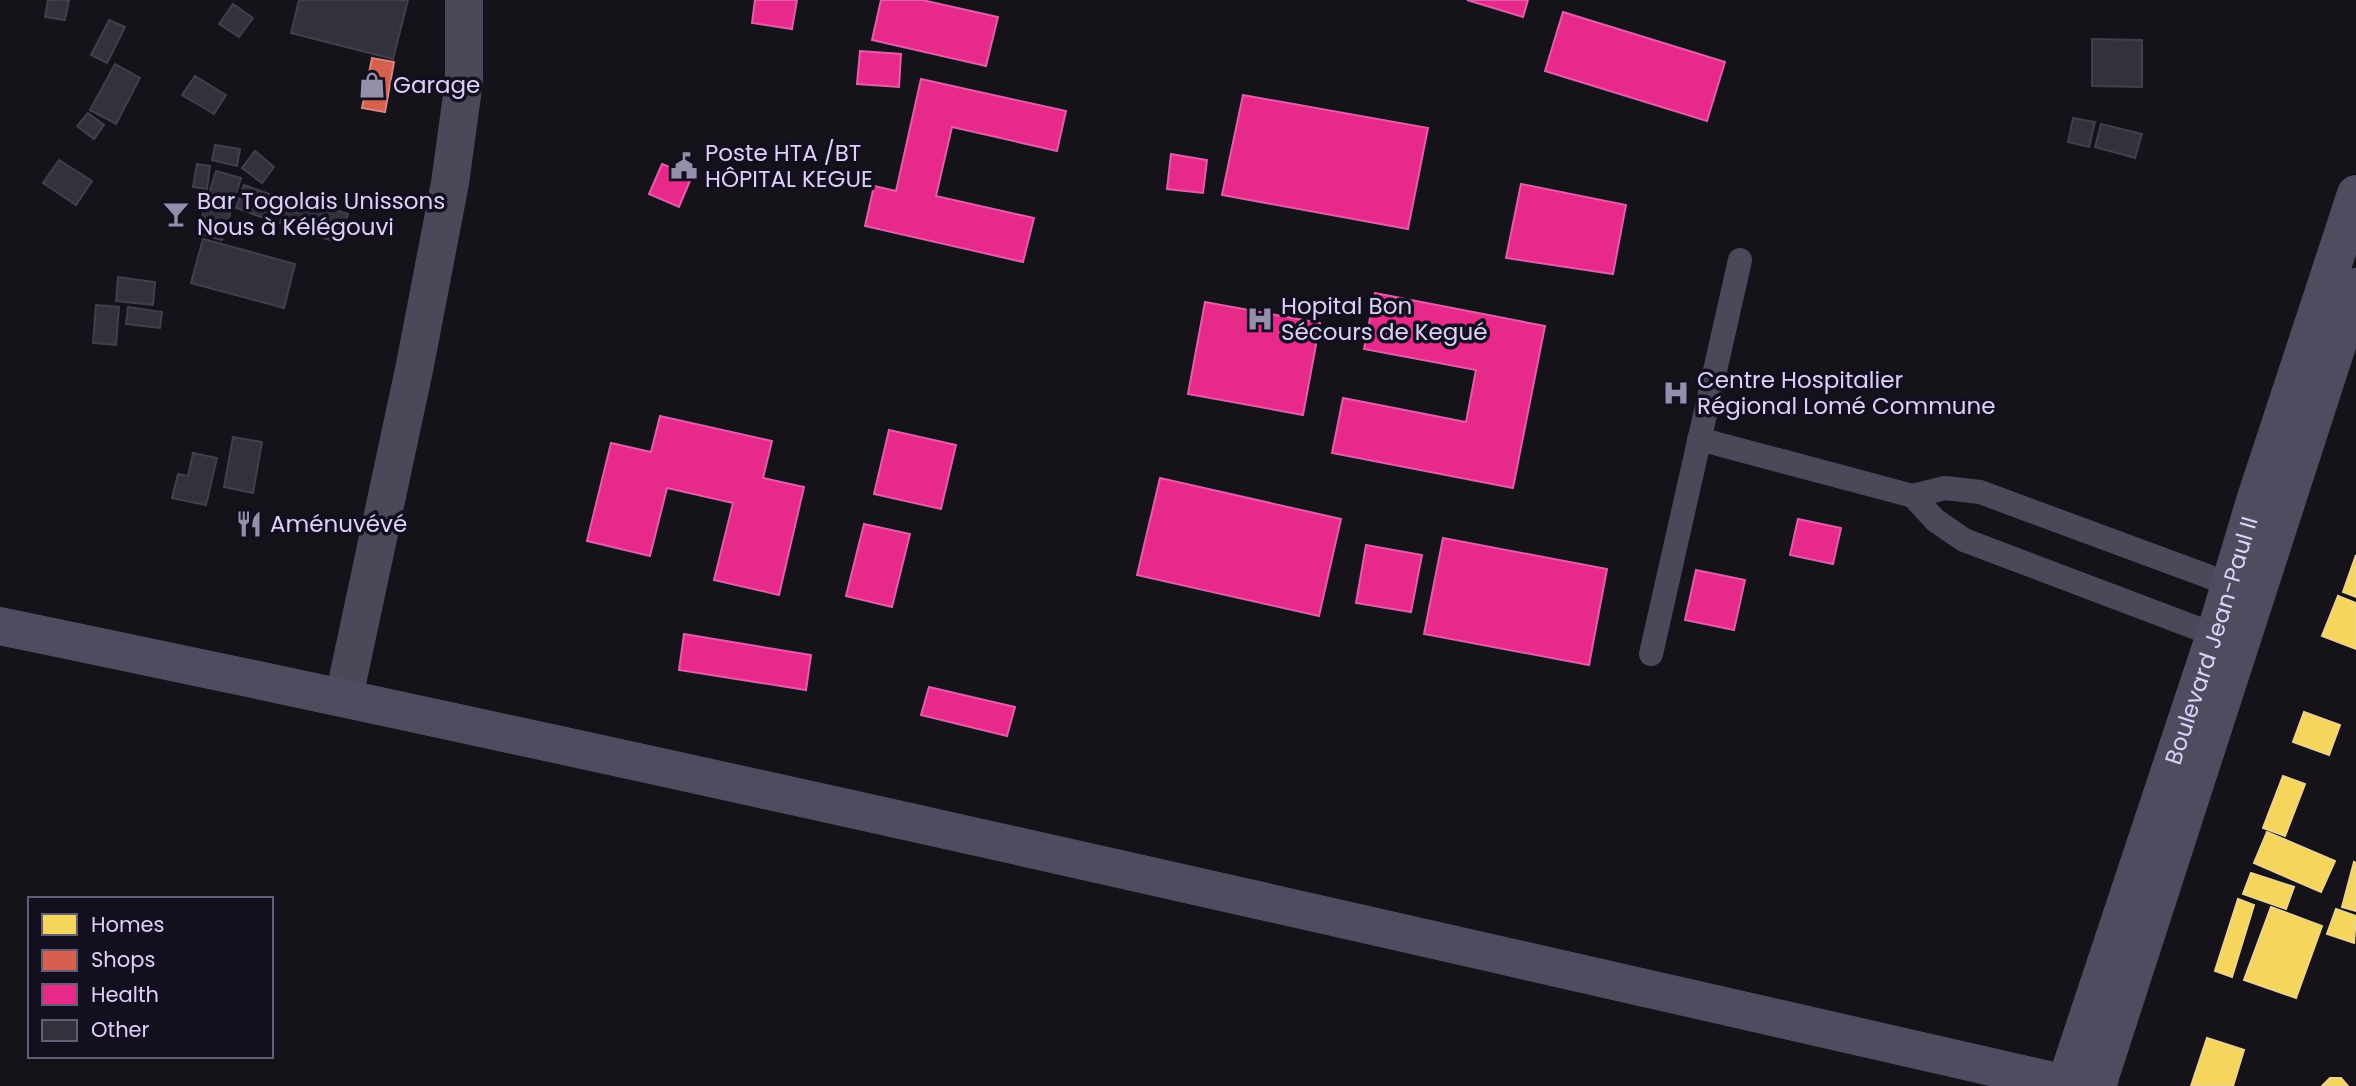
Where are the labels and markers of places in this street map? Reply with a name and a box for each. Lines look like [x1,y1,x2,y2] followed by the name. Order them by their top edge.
[393,69,480,101] place label: Garage
[357,70,387,100] shop icon: Garage
[705,137,873,195] place label: Poste HTA /BT HÔPITAL KEGUE
[669,151,699,181] public building icon: Poste HTA /BT HÔPITAL KEGUE
[197,185,445,243] place label: Bar Togolais Unissons Nous à Kélégouvi
[161,199,191,229] bar icon: Bar Togolais Unissons Nous à Kélégouvi
[1281,290,1487,348] place label: Hopital Bon Sécours de Kegué
[1245,304,1275,334] hospital icon: Hopital Bon Sécours de Kegué
[1697,364,1996,422] place label: Centre Hospitalier Régional Lomé Commune
[1661,378,1691,408] hospital icon: Centre Hospitalier Régional Lomé Commune
[270,508,407,540] place label: Aménuvévé
[234,509,264,539] restaurant icon: Aménuvévé

